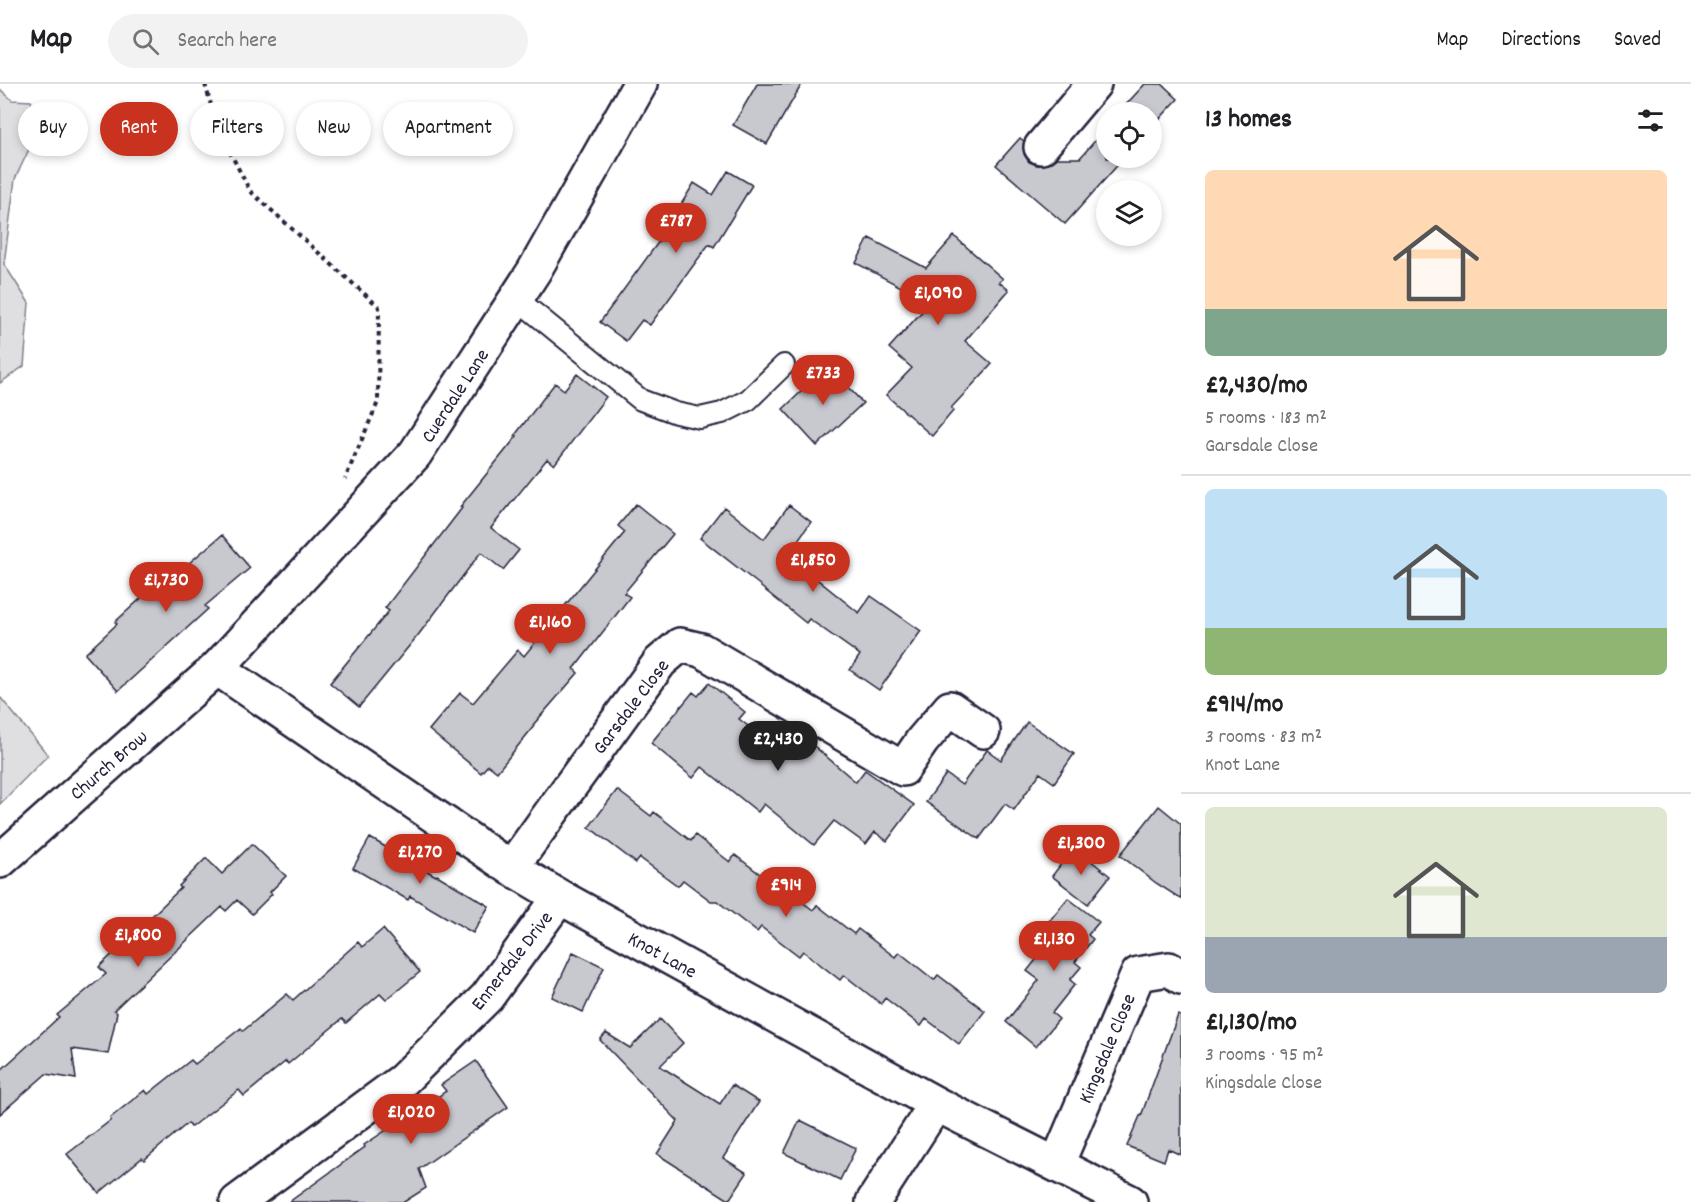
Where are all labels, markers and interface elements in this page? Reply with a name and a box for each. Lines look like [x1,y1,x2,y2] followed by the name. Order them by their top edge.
[108,14,528,68] search box
[30,21,72,61] text: Map
[129,25,162,58] icon: search
[177,26,277,57] text: Search here
[1437,26,1468,56] text: Map
[1501,26,1581,56] text: Directions
[1614,26,1661,56] text: Saved
[18,102,88,156] chip: Buy
[100,102,178,156] chip: Rent
[190,102,284,156] chip: Filters
[296,102,371,156] chip: New
[383,102,513,156] chip: Apartment
[1096,102,1162,246] map controls
[1096,102,1162,168] button: locate
[1205,102,1292,139] text: 13 homes
[1634,104,1667,137] icon: filters
[1096,180,1162,246] button: layers
[640,203,712,254] pin: £787
[659,208,693,236] text: £787
[1382,209,1490,317] icon: home
[889,275,987,326] pin: £1,090
[913,280,963,308] text: £1,090
[416,344,498,449] street label: Cuerdale Lane
[787,355,859,406] pin: £733
[805,360,841,388] text: £733
[1205,368,1308,405] text: £2,430/mo
[1205,405,1327,433] text: 5 rooms · 183 m²
[1205,433,1318,461] text: Garsdale Close
[1382,528,1490,636] icon: home
[764,542,862,593] pin: £1,850
[790,547,836,575] text: £1,850
[117,562,215,613] pin: £1,730
[143,567,189,595] text: £1,730
[501,604,599,655] pin: £1,160
[528,609,572,637] text: £1,160
[587,654,678,761] street label: Garsdale Close
[1205,687,1283,724] text: £914/mo
[729,721,827,772] pin: £2,430
[65,724,155,808] street label: Church Brow
[1205,724,1322,752] text: 3 rooms · 83 m²
[753,726,803,754] text: £2,430
[1205,752,1280,780] text: Knot Lane
[1032,825,1130,876] pin: £1,300
[1057,830,1105,858] text: £1,300
[371,834,469,885] pin: £1,270
[397,839,443,867] text: £1,270
[1382,846,1490,954] icon: home
[750,867,822,918] pin: £914
[770,872,802,900] text: £914
[466,906,561,1017] street label: Ennerdale Drive
[89,917,187,968] pin: £1,800
[1005,921,1103,972] pin: £1,130
[114,922,162,950] text: £1,800
[622,926,701,987] street label: Knot Lane
[1033,926,1075,954] text: £1,130
[1073,990,1145,1108] street label: Kingsdale Close
[1205,1005,1297,1042] text: £1,130/mo
[1205,1042,1324,1070] text: 3 rooms · 95 m²
[1205,1070,1322,1098] text: Kingsdale Close
[362,1094,460,1145] pin: £1,020
[387,1099,435,1127] text: £1,020

